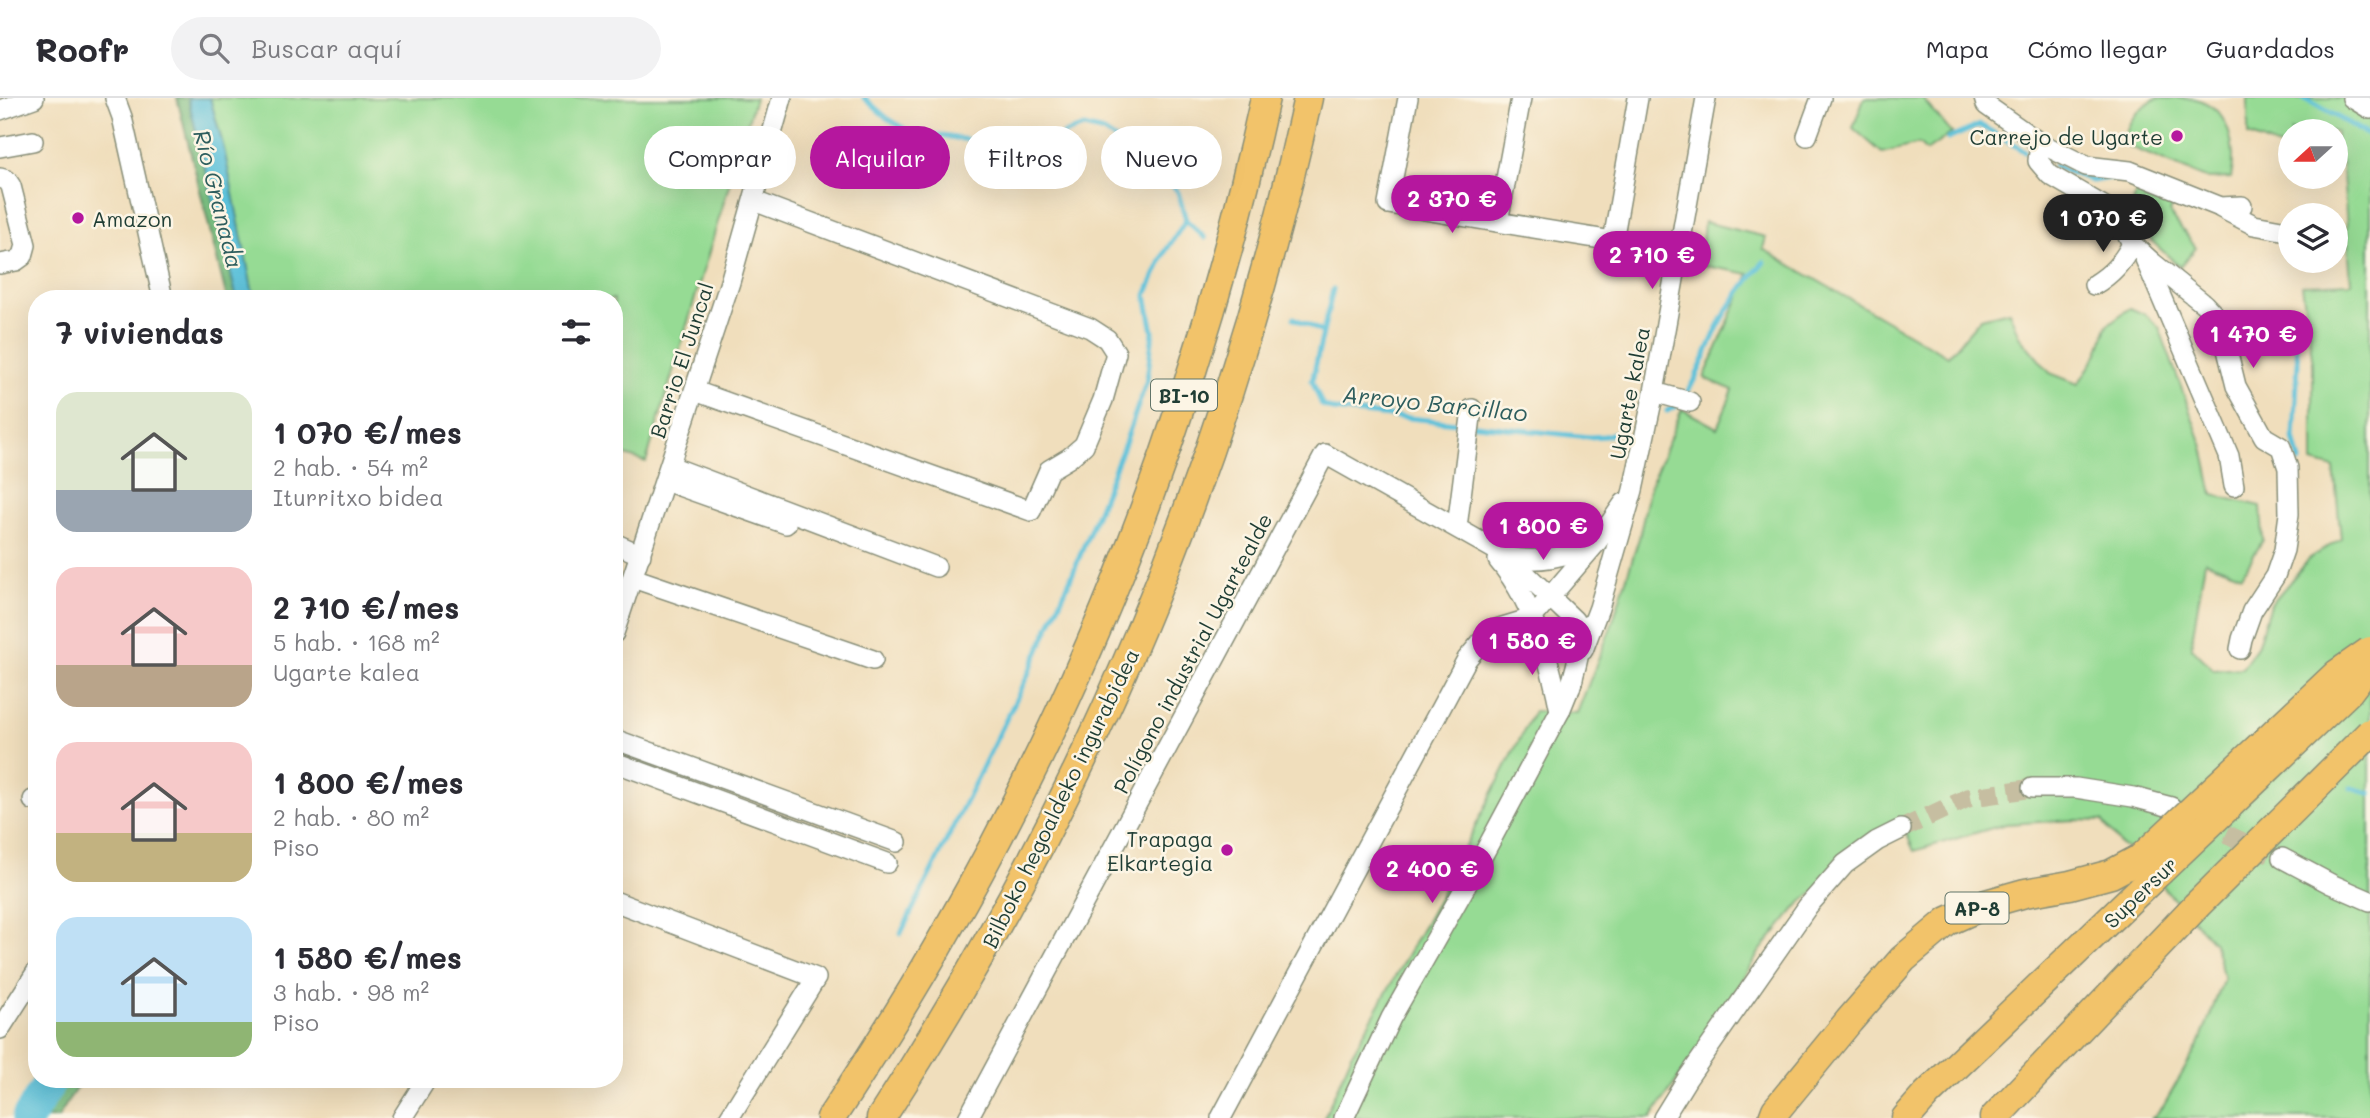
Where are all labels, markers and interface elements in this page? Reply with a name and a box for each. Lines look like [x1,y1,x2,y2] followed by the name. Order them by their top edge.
[171,17,661,80] search box
[35,27,129,70] text: Roofr
[195,29,233,67] icon: search
[251,31,402,65] text: Buscar aquí
[1926,33,1990,64] text: Mapa
[2028,33,2168,64] text: Cómo llegar
[2206,33,2335,64] text: Guardados
[2278,119,2348,189] north arrow
[2278,119,2348,273] map controls
[1970,123,2163,150] place label: Carrejo de Ugarte
[644,126,796,189] chip: Comprar
[810,126,950,189] chip: Alquilar
[964,126,1087,189] chip: Filtros
[1101,126,1222,189] chip: Nuevo
[187,127,251,271] water label: Río Granada
[2169,128,2185,144] marker: Carrejo de Ugarte
[1387,176,1517,235] pin: 2 370 €
[1407,183,1497,213] text: 2 370 €
[2038,194,2168,254] pin: 1 070 €
[2059,202,2147,232] text: 1 070 €
[2278,203,2348,273] button: layers
[92,205,172,232] place label: Amazon
[70,210,86,226] marker: Amazon
[1587,232,1717,291] pin: 2 710 €
[1609,239,1695,269] text: 2 710 €
[643,279,719,441] street label: Barrio El Juncal
[2188,310,2318,370] pin: 1 470 €
[56,312,224,352] text: 7 viviendas
[557,313,595,351] icon: filters
[2209,318,2297,348] text: 1 470 €
[1603,324,1655,462] street label: Ugarte kalea
[1341,378,1529,428] water label: Arroyo Barcillao
[1151,380,1217,410] road number: BI-10
[273,412,462,452] text: 1 070 €/mes
[112,420,196,504] icon: home
[273,452,428,482] text: 2 hab. · 54 m²
[273,482,444,512] text: Iturritxo bidea
[1478,503,1608,562] pin: 1 800 €
[1106,508,1278,798] street label: Polígono industrial Ugartealde
[1498,510,1588,540] text: 1 800 €
[273,587,459,627] text: 2 710 €/mes
[112,595,196,679] icon: home
[1467,618,1597,677] pin: 1 580 €
[1488,625,1576,655] text: 1 580 €
[273,627,440,657] text: 5 hab. · 168 m²
[976,644,1144,952] street label: Bilboko hegoaldeko ingurabidea
[273,657,420,687] text: Ugarte kalea
[273,762,464,802] text: 1 800 €/mes
[112,770,196,854] icon: home
[273,802,429,832] text: 2 hab. · 80 m²
[1107,825,1213,876] place label: Trapaga Elkartegia
[273,832,319,862] text: Piso
[1219,842,1235,858] marker: Trapaga Elkartegia
[1367,846,1497,905] pin: 2 400 €
[2098,850,2182,934] street label: Supersur
[1386,853,1478,883] text: 2 400 €
[1946,892,2008,923] road number: AP-8
[273,937,462,977] text: 1 580 €/mes
[112,945,196,1029] icon: home
[273,977,429,1007] text: 3 hab. · 98 m²
[273,1007,319,1037] text: Piso

